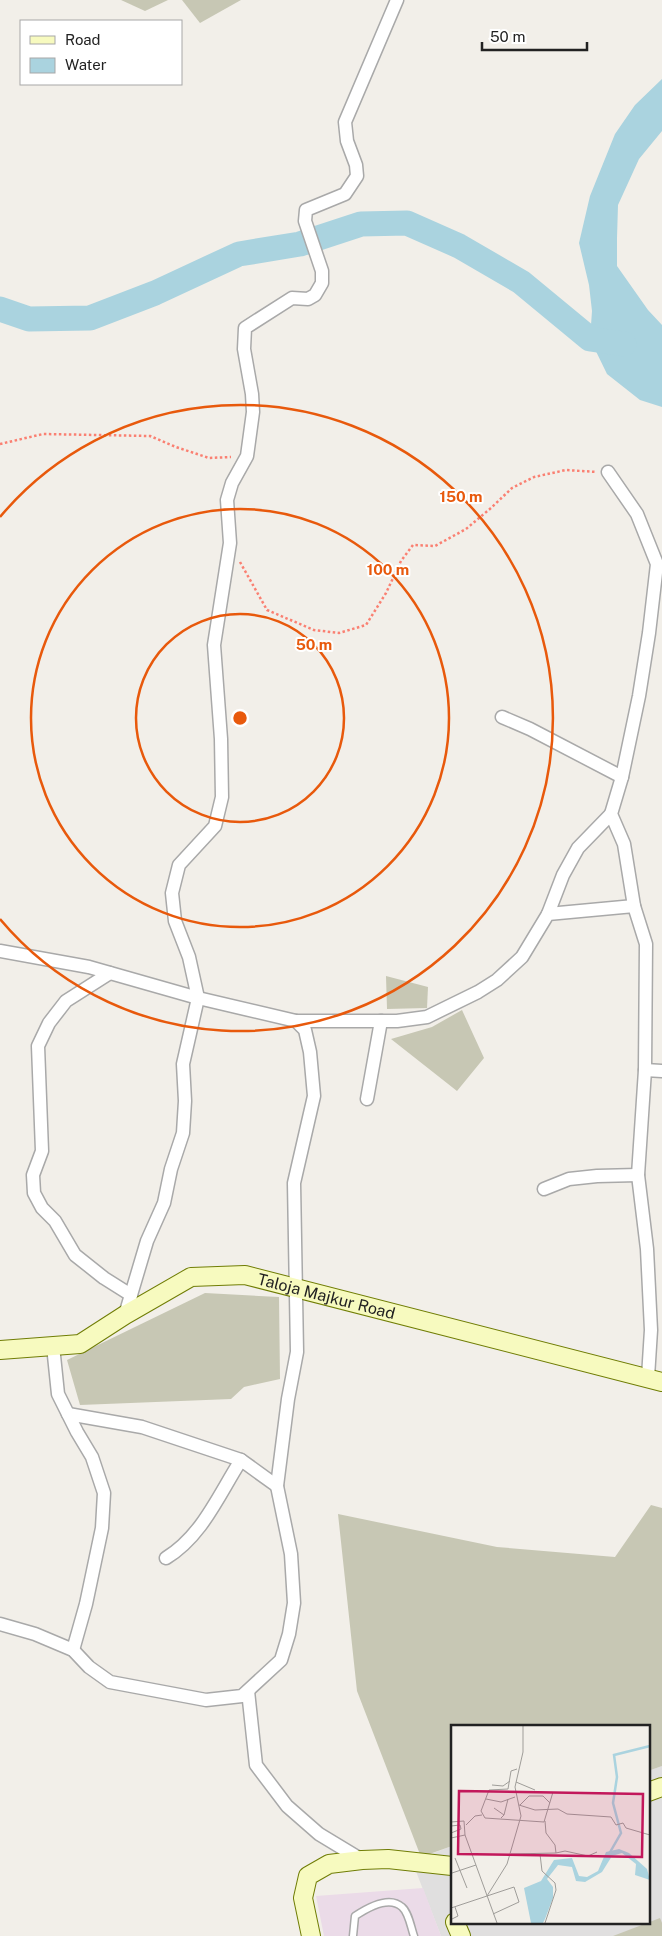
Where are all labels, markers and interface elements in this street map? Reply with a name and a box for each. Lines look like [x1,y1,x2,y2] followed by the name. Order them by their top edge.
[20,20,182,85] legend
[482,20,587,52] scale bar
[490,28,525,45] text: 50 m
[65,31,101,48] text: Road
[65,56,107,73] text: Water
[439,488,483,505] text: 150 m
[367,561,409,578] text: 100 m
[296,636,332,653] text: 50 m
[231,709,249,727] centre of rings
[256,1269,397,1323] street label: Taloja Majkur Road
[451,1725,650,1924] inset map

